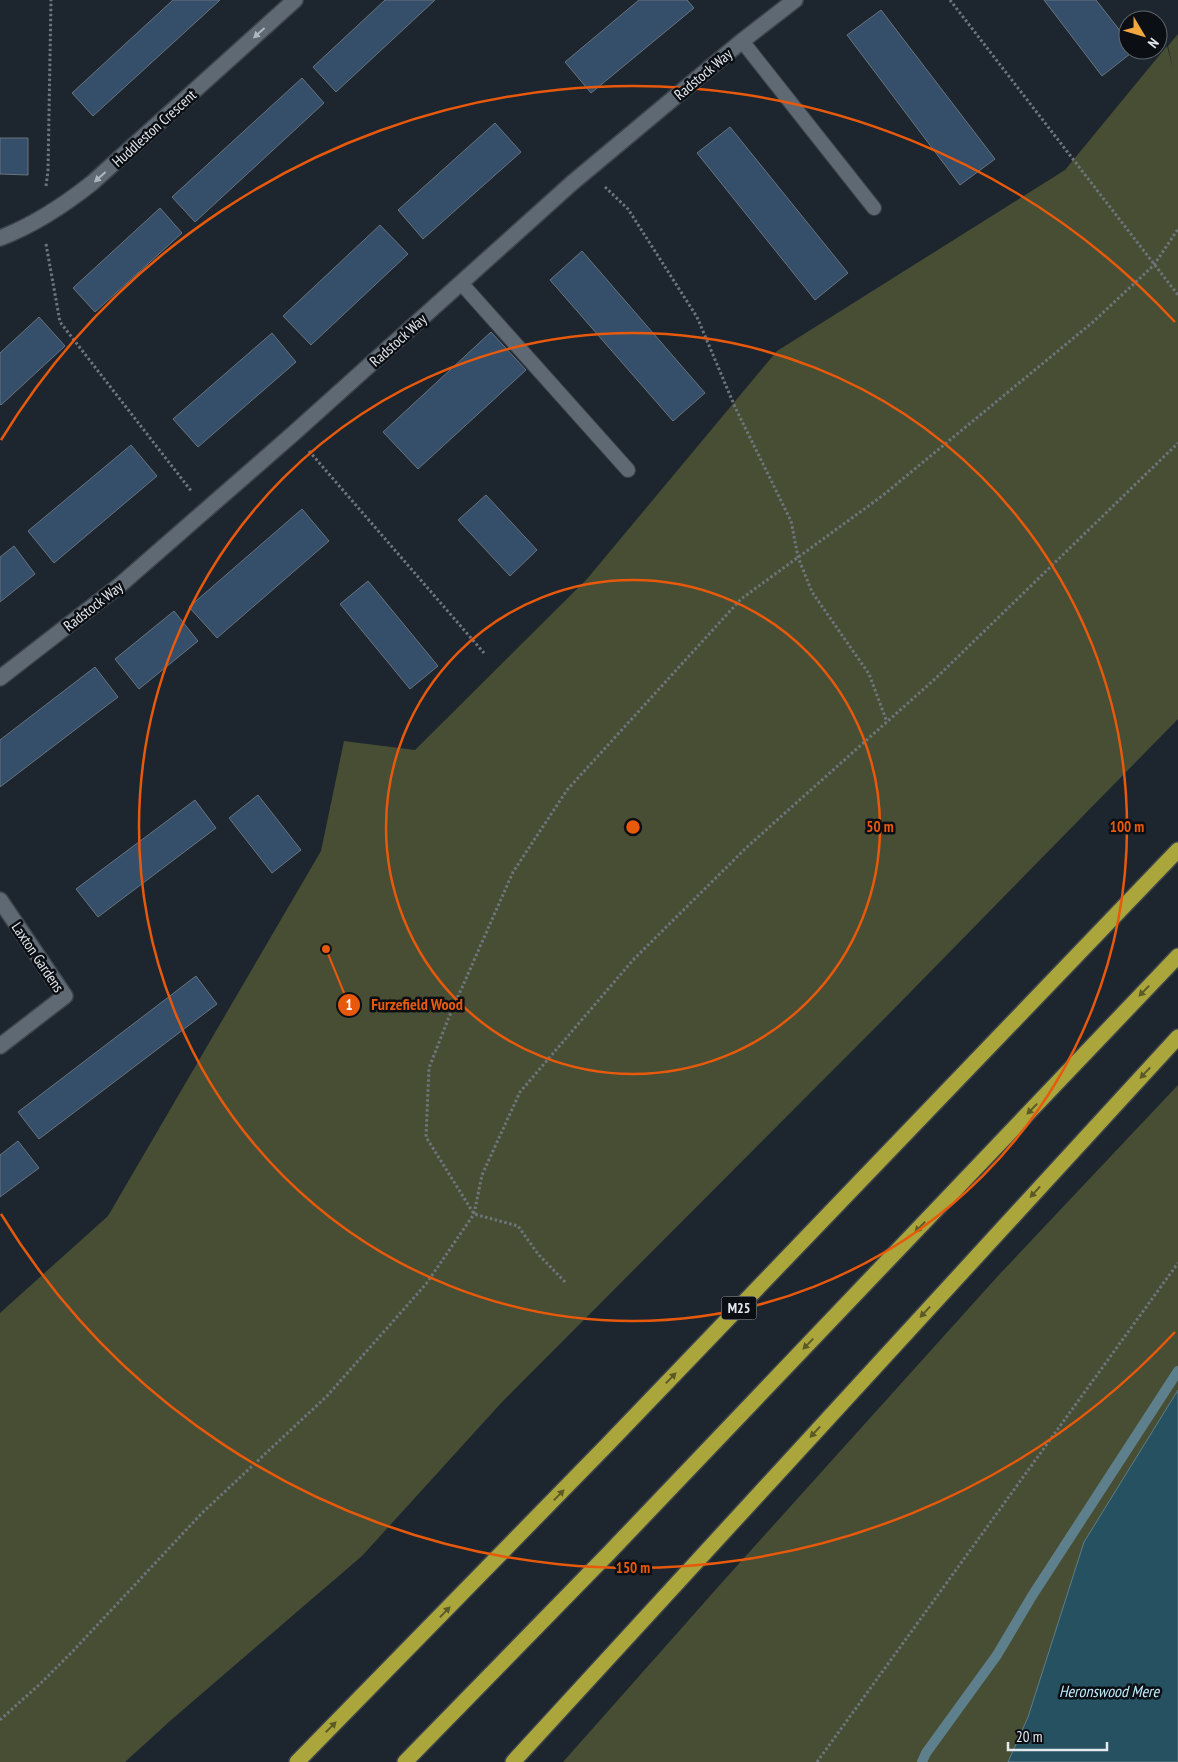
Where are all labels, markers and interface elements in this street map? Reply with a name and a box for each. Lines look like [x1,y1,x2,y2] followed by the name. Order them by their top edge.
[1118,10,1168,60] north arrow
[254,27,266,39] one-way arrow
[1144,34,1163,52] text: N
[670,44,736,104] street label: Radstock Way
[108,85,200,171] street label: Huddleston Crescent
[94,171,106,183] one-way arrow
[366,309,431,371] street label: Radstock Way
[59,577,127,635] street label: Radstock Way
[866,817,894,836] text: 50 m
[1110,817,1144,836] text: 100 m
[624,818,642,836] centre of rings
[8,918,68,996] street label: Laxton Gardens
[1138,985,1150,997] one-way arrow
[336,989,473,1020] callout: Furzefield Wood
[371,994,463,1014] text: Furzefield Wood
[345,995,353,1014] text: 1
[1139,1066,1151,1078] one-way arrow
[1026,1103,1038,1115] one-way arrow
[1029,1186,1041,1198] one-way arrow
[914,1220,926,1232] one-way arrow
[722,1296,756,1320] road number: M25
[919,1306,931,1318] one-way arrow
[802,1338,814,1350] one-way arrow
[665,1372,677,1384] one-way arrow
[810,1425,821,1438] one-way arrow
[552,1489,564,1501] one-way arrow
[616,1558,650,1577] text: 150 m
[439,1606,451,1618] one-way arrow
[1059,1681,1160,1701] water label: Heronswood Mere
[1008,1720,1107,1752] scale bar
[325,1722,337,1734] one-way arrow
[1016,1727,1042,1746] text: 20 m

